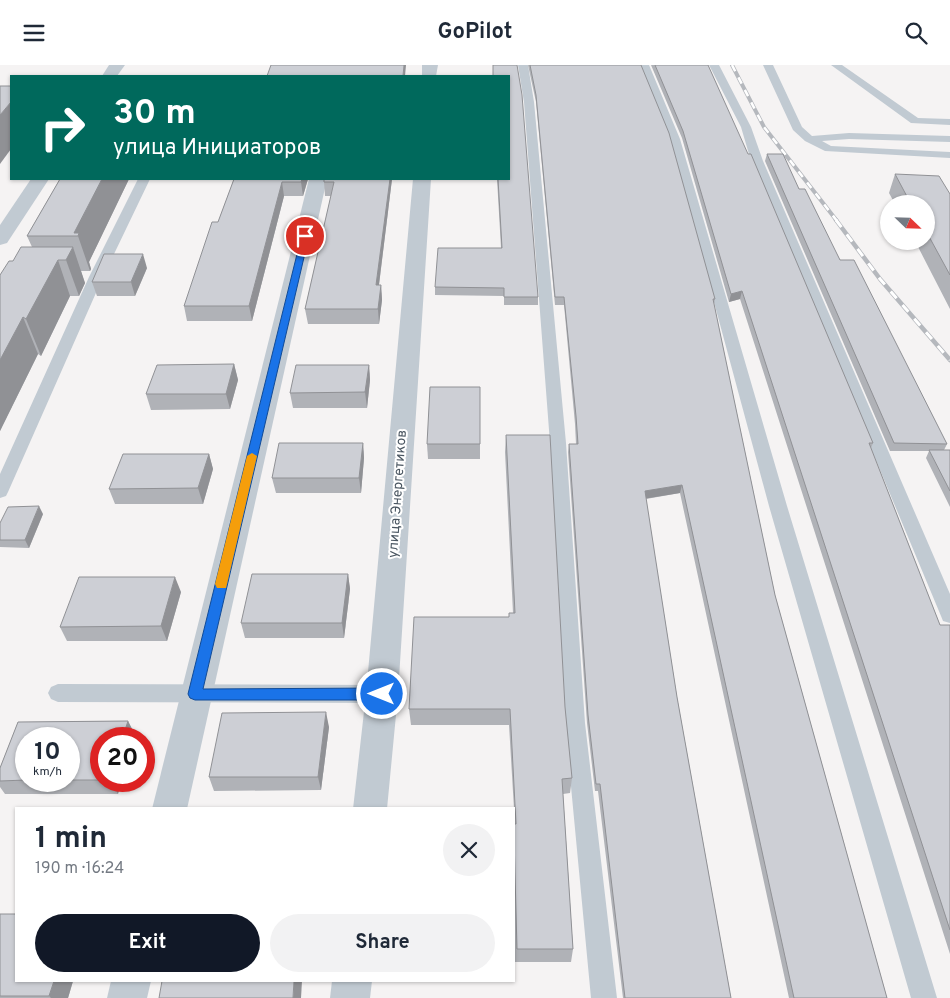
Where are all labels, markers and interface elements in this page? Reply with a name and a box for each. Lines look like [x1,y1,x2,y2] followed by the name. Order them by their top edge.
[20,19,48,47] icon: menu
[437,19,513,46] text: GoPilot
[902,19,930,47] icon: search
[113,92,196,136] text: 30 m
[30,95,95,160] icon: right
[113,135,321,162] text: улица Инициаторов
[880,195,935,250] north arrow
[880,195,935,250] map controls
[284,215,326,257] pin
[291,222,319,250] icon: arrive
[385,429,411,559] street label: улица Энергетиков
[355,667,407,719] position arrow
[90,727,155,792] speed limit sign: 20
[34,737,61,769] text: 10
[33,764,62,780] text: km/h
[35,821,107,858] text: 1 min
[443,824,495,876] button: close
[35,859,124,879] text: 190 m · 16:24
[35,914,260,972] button: Exit
[270,914,495,972] button: Share

